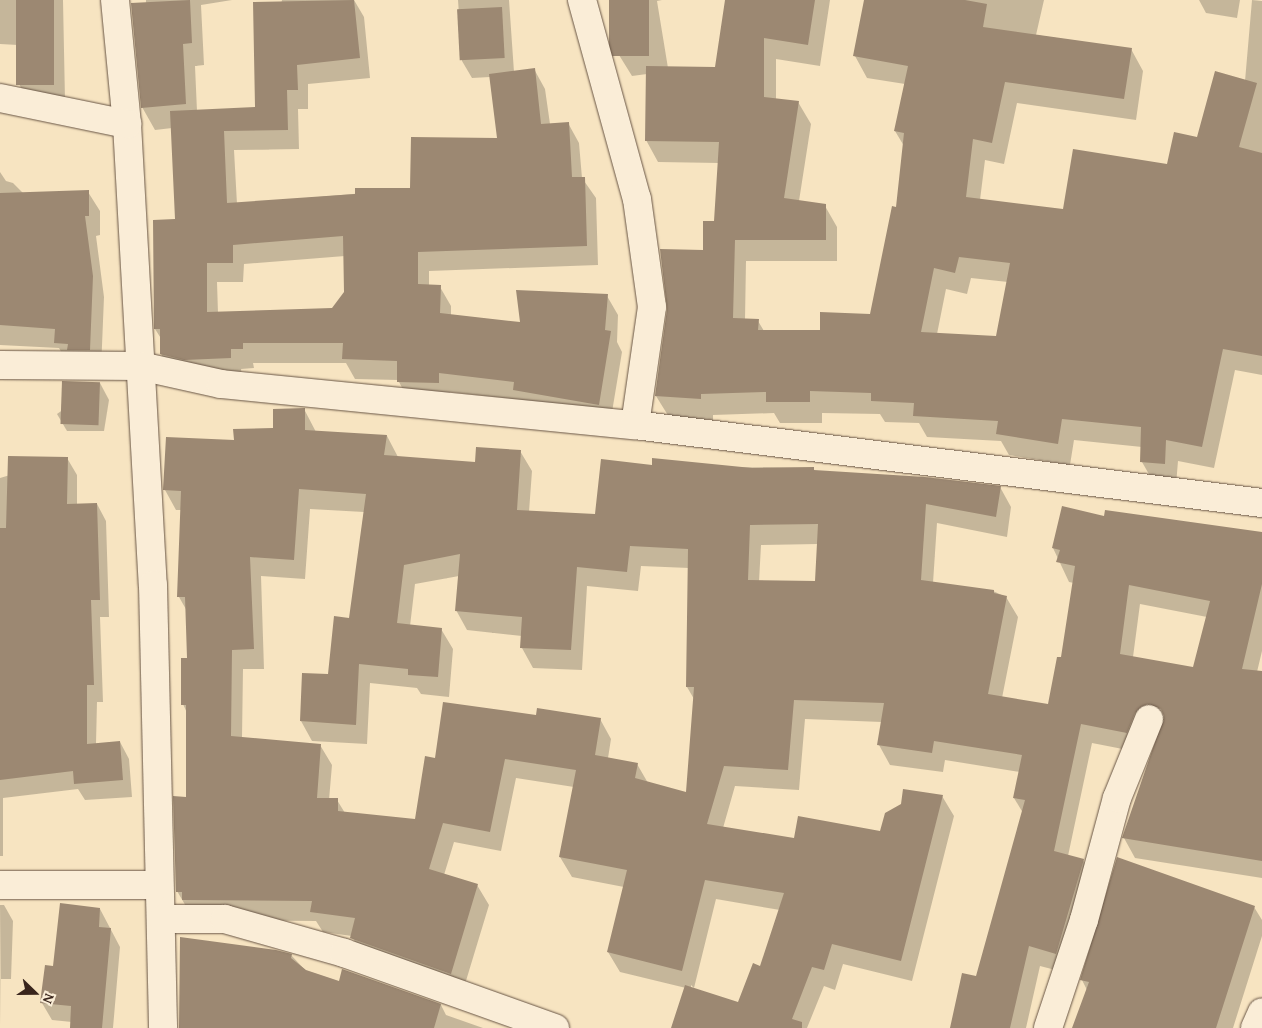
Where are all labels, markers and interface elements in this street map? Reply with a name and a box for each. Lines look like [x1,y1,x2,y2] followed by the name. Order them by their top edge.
[10,968,60,1018] north arrow
[38,991,60,1007] text: N

